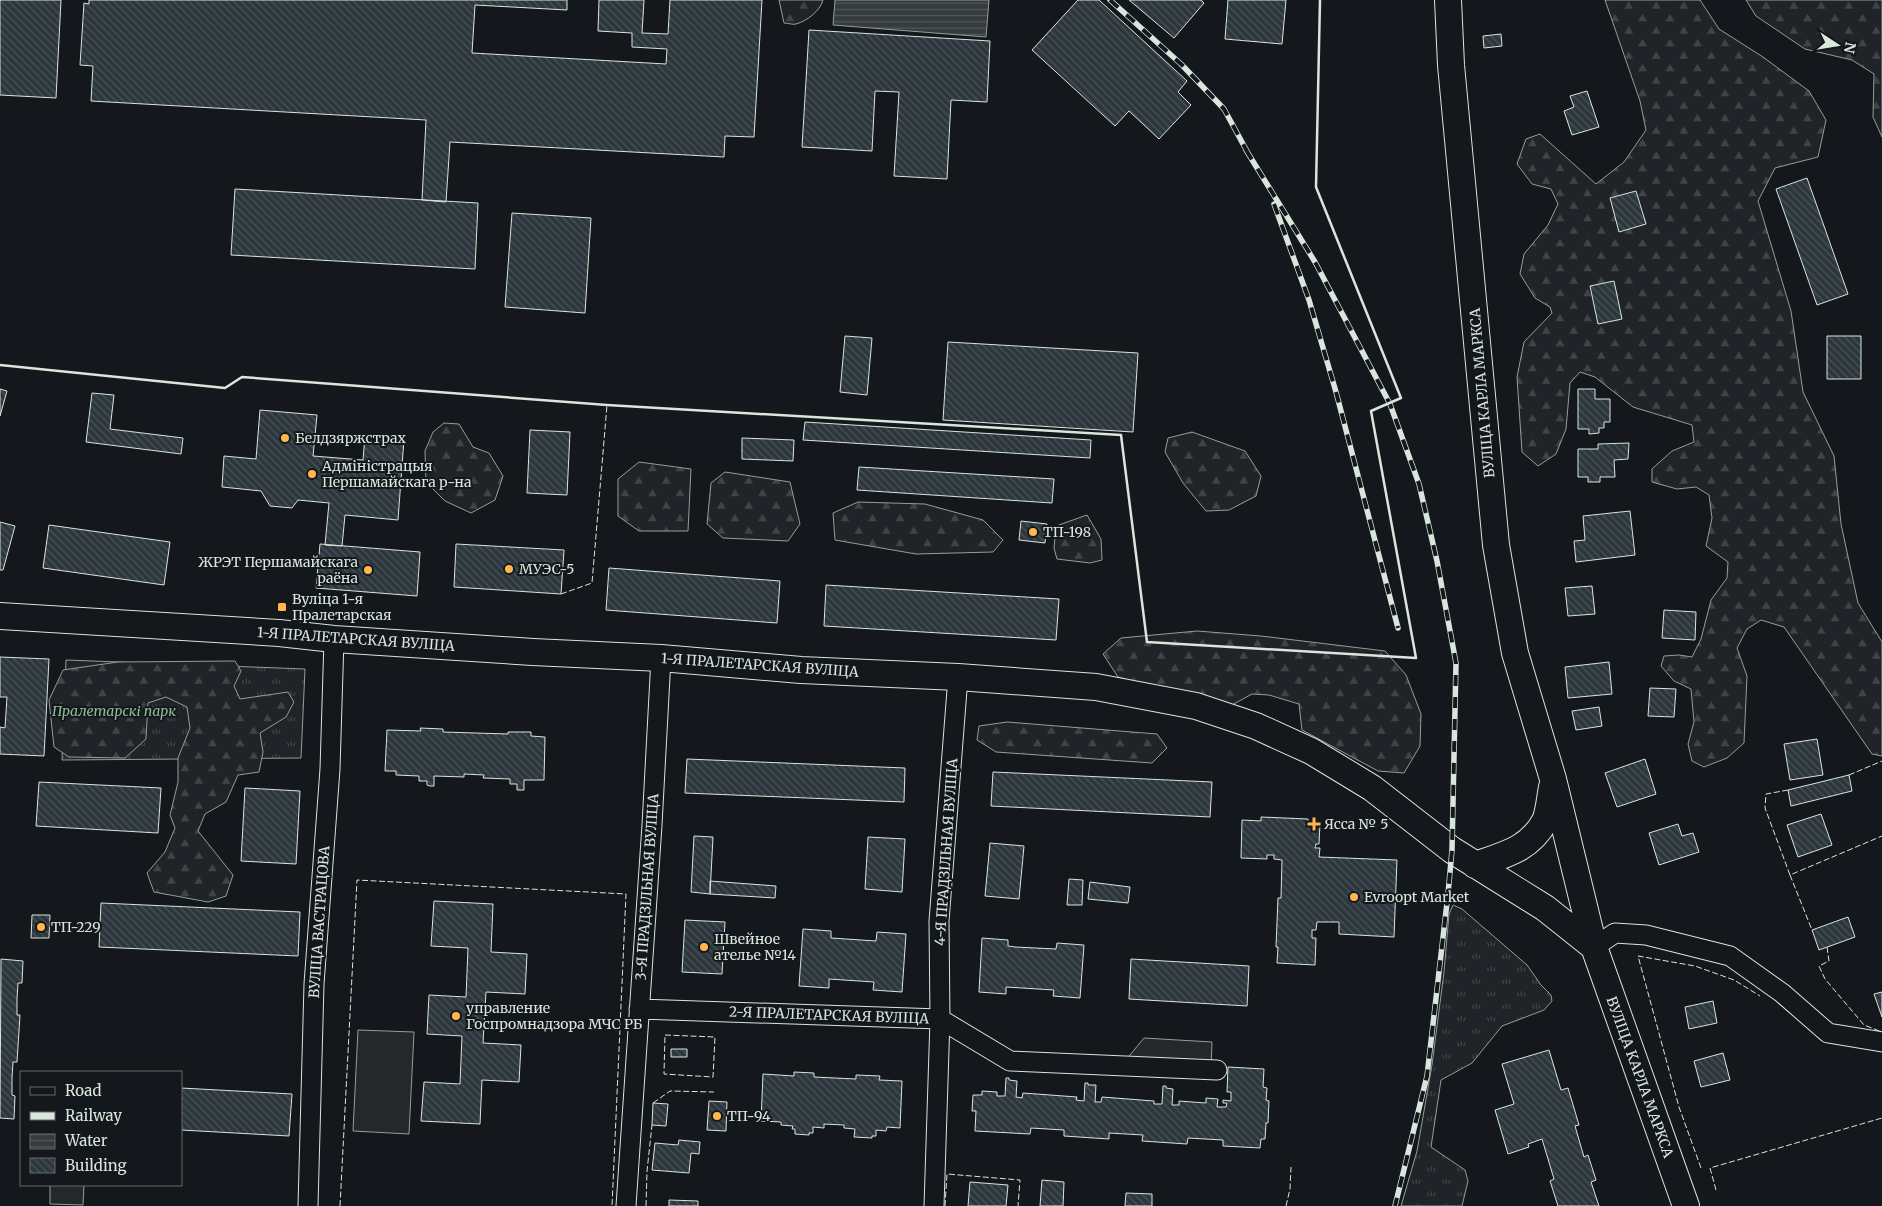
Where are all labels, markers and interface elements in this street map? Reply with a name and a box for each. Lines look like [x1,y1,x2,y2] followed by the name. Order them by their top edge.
[1812,20,1862,70] north arrow
[1840,40,1860,55] text: N
[1466,307,1498,479] street label: ВУЛІЦА КАРЛА МАРКСА
[295,429,407,447] place label: Белдзяржстрах
[279,432,291,444] marker: Белдзяржстрах
[321,457,472,491] place label: Адміністрацыя Першамайскага р-на
[306,468,318,480] marker: Адміністрацыя Першамайскага р-на
[1043,523,1091,541] place label: ТП-198
[1027,526,1039,538] marker: ТП-198
[198,553,358,587] place label: ЖРЭТ Першамайскага раёна
[519,560,574,578] place label: МУЭС-5
[503,563,515,575] marker: МУЭС-5
[362,564,374,576] marker: ЖРЭТ Першамайскага раёна
[292,590,392,624] place label: Вуліца 1-я Пралетарская
[276,601,288,613] marker: Вуліца 1-я Пралетарская
[257,623,456,655] street label: 1-Я ПРАЛЕТАРСКАЯ ВУЛІЦА
[661,649,860,681] street label: 1-Я ПРАЛЕТАРСКАЯ ВУЛІЦА
[52,702,176,720] park label: Пралетарскі парк
[930,758,962,946] street label: 4-Я ПРАДЗІЛЬНАЯ ВУЛІЦА
[631,793,663,981] street label: 3-Я ПРАДЗІЛЬНАЯ ВУЛІЦА
[1324,815,1388,833] place label: Ясса № 5
[1308,818,1320,830] marker: Ясса № 5
[305,845,333,999] street label: ВУЛІЦА ВАСТРАЦОВА
[1364,888,1470,906] place label: Evroopt Market
[1348,891,1360,903] marker: Evroopt Market
[51,918,101,936] place label: ТП-229
[35,921,47,933] marker: ТП-229
[714,930,796,964] place label: Швейное ателье №14
[698,941,710,953] marker: Швейное ателье №14
[1602,994,1678,1160] street label: ВУЛІЦА КАРЛА МАРКСА
[466,999,643,1033] place label: управление Госпромнадзора МЧС РБ
[729,1003,929,1027] street label: 2-Я ПРАЛЕТАРСКАЯ ВУЛІЦА
[450,1010,462,1022] marker: управление Госпромнадзора МЧС РБ
[20,1071,182,1186] legend
[65,1081,101,1100] text: Road
[65,1106,122,1125] text: Railway
[727,1107,771,1125] place label: ТП-94
[711,1110,723,1122] marker: ТП-94
[64,1131,108,1150] text: Water
[65,1156,127,1175] text: Building

